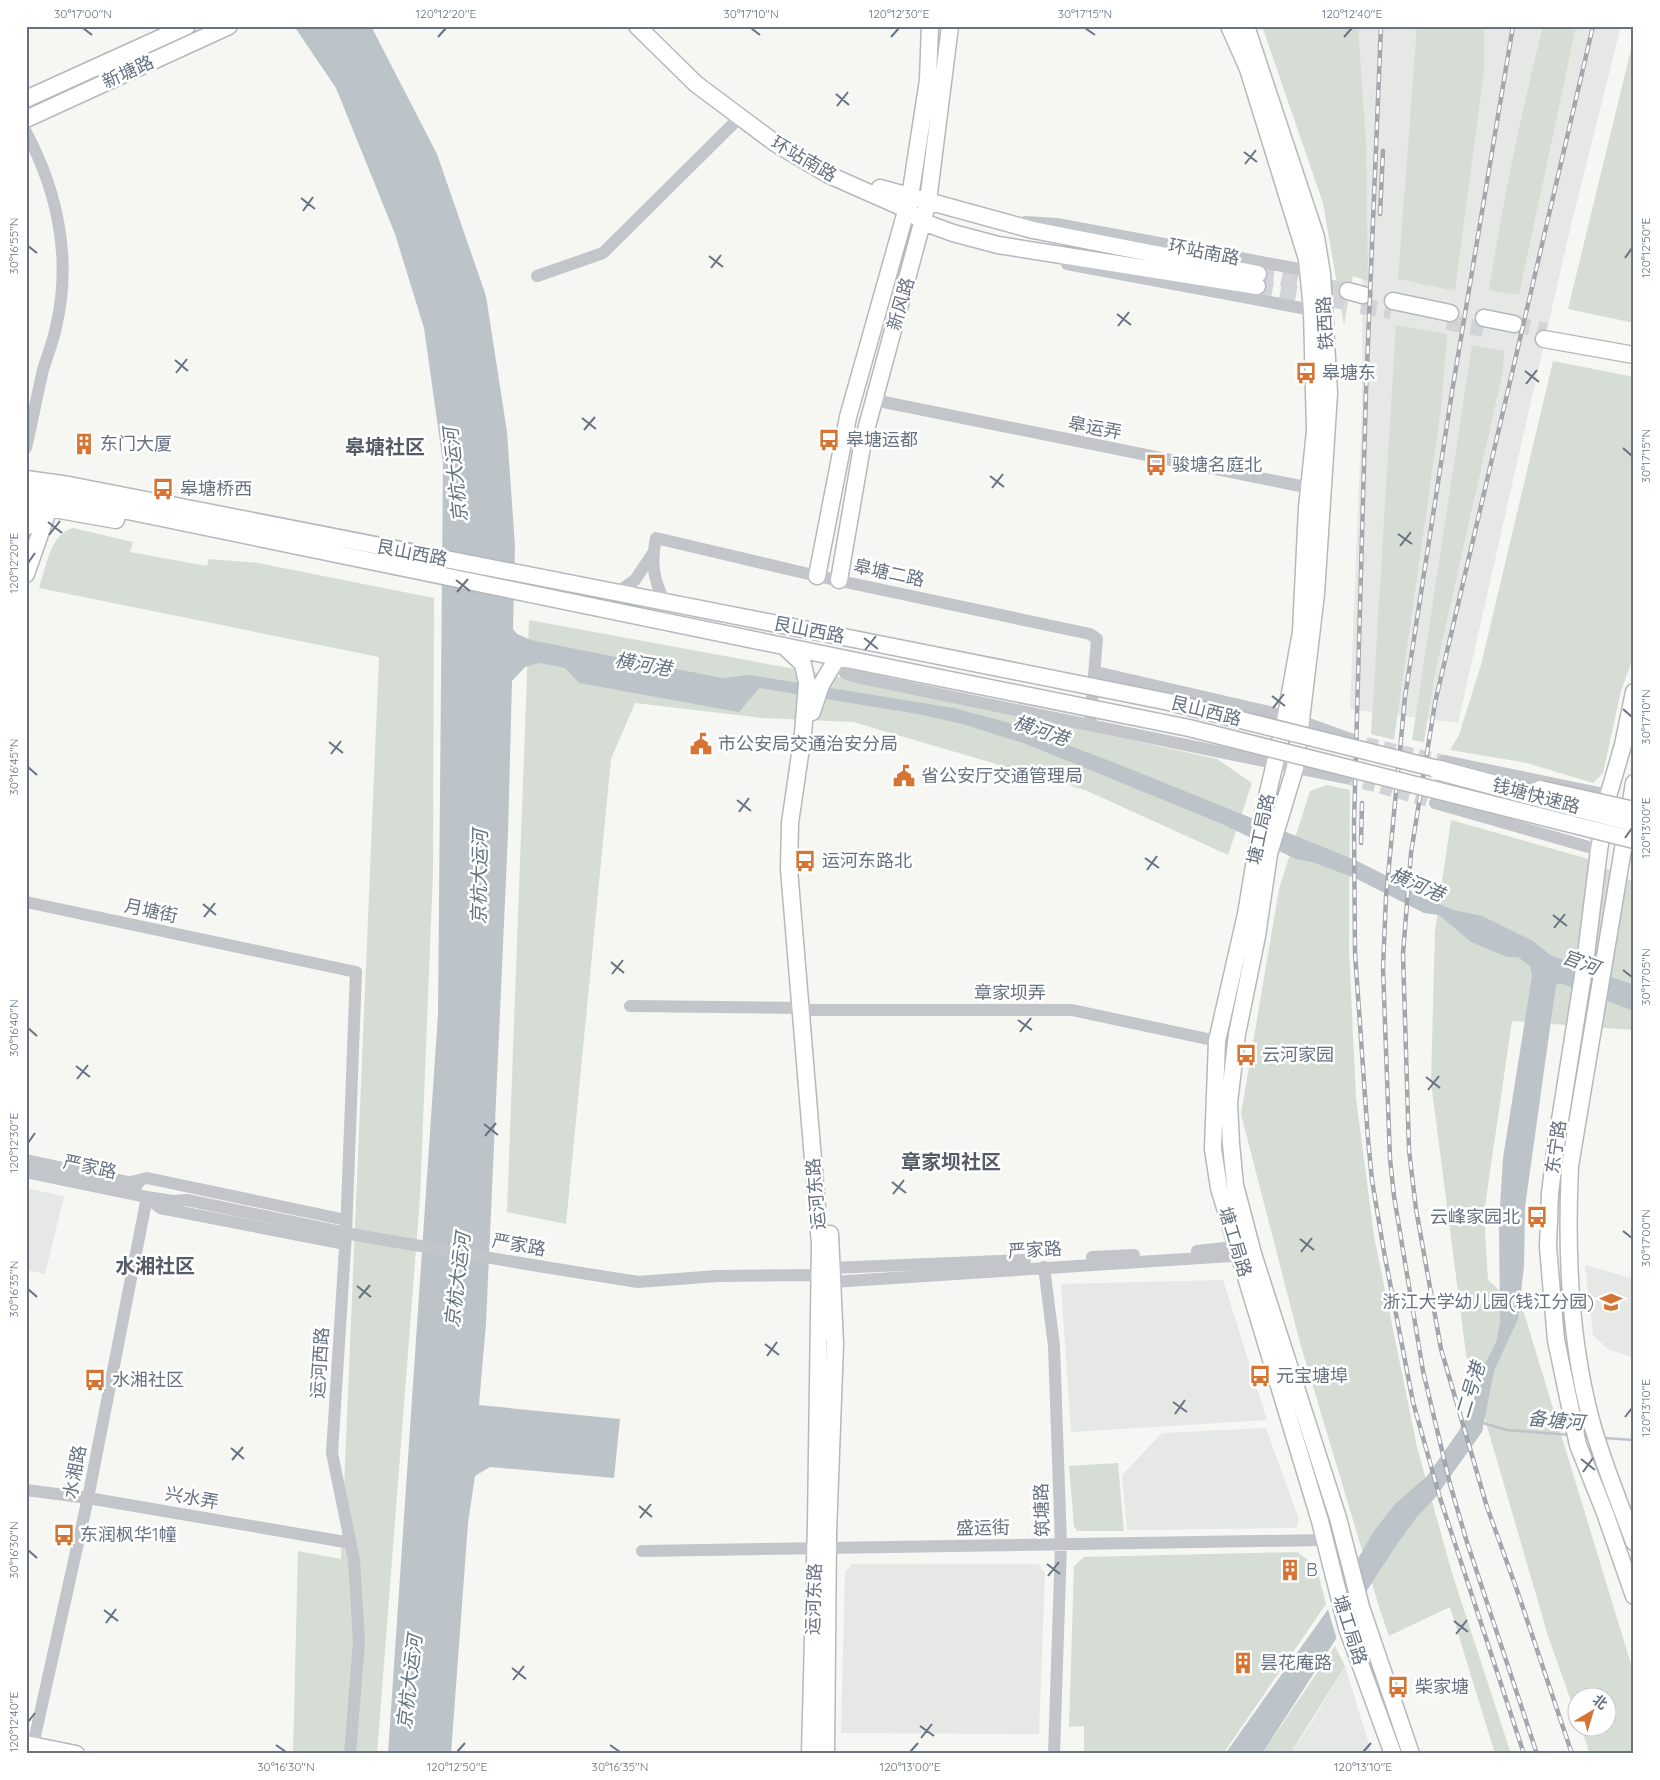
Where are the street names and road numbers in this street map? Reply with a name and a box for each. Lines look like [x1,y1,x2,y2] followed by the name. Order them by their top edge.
[98,50,157,93] street label: 新塘路
[767,131,841,187] street label: 环站南路
[1167,233,1242,270] street label: 环站南路
[882,275,919,333] street label: 新风路
[1312,295,1337,351] street label: 铁西路
[1066,411,1124,444] street label: 皋运弄
[375,534,450,571] street label: 艮山西路
[851,554,927,591] street label: 皋塘二路
[772,611,847,648] street label: 艮山西路
[1168,691,1244,730] street label: 艮山西路
[1490,773,1583,818] street label: 钱塘快速路
[1242,791,1279,867] street label: 塘工局路
[122,894,180,927] street label: 月塘街
[974,981,1046,1004] street label: 章家坝弄
[1540,1119,1571,1175] street label: 东宁路
[61,1150,119,1183] street label: 严家路
[801,1157,830,1231] street label: 运河东路
[1214,1204,1257,1280] street label: 塘工局路
[491,1228,548,1261] street label: 严家路
[1007,1237,1063,1262] street label: 严家路
[306,1326,333,1400] street label: 运河西路
[58,1443,91,1501] street label: 水湘路
[164,1481,221,1514] street label: 兴水弄
[1029,1483,1054,1537] street label: 筑塘路
[956,1516,1010,1539] street label: 盛运街
[801,1563,826,1635] street label: 运河东路
[1328,1592,1373,1668] street label: 塘工局路

